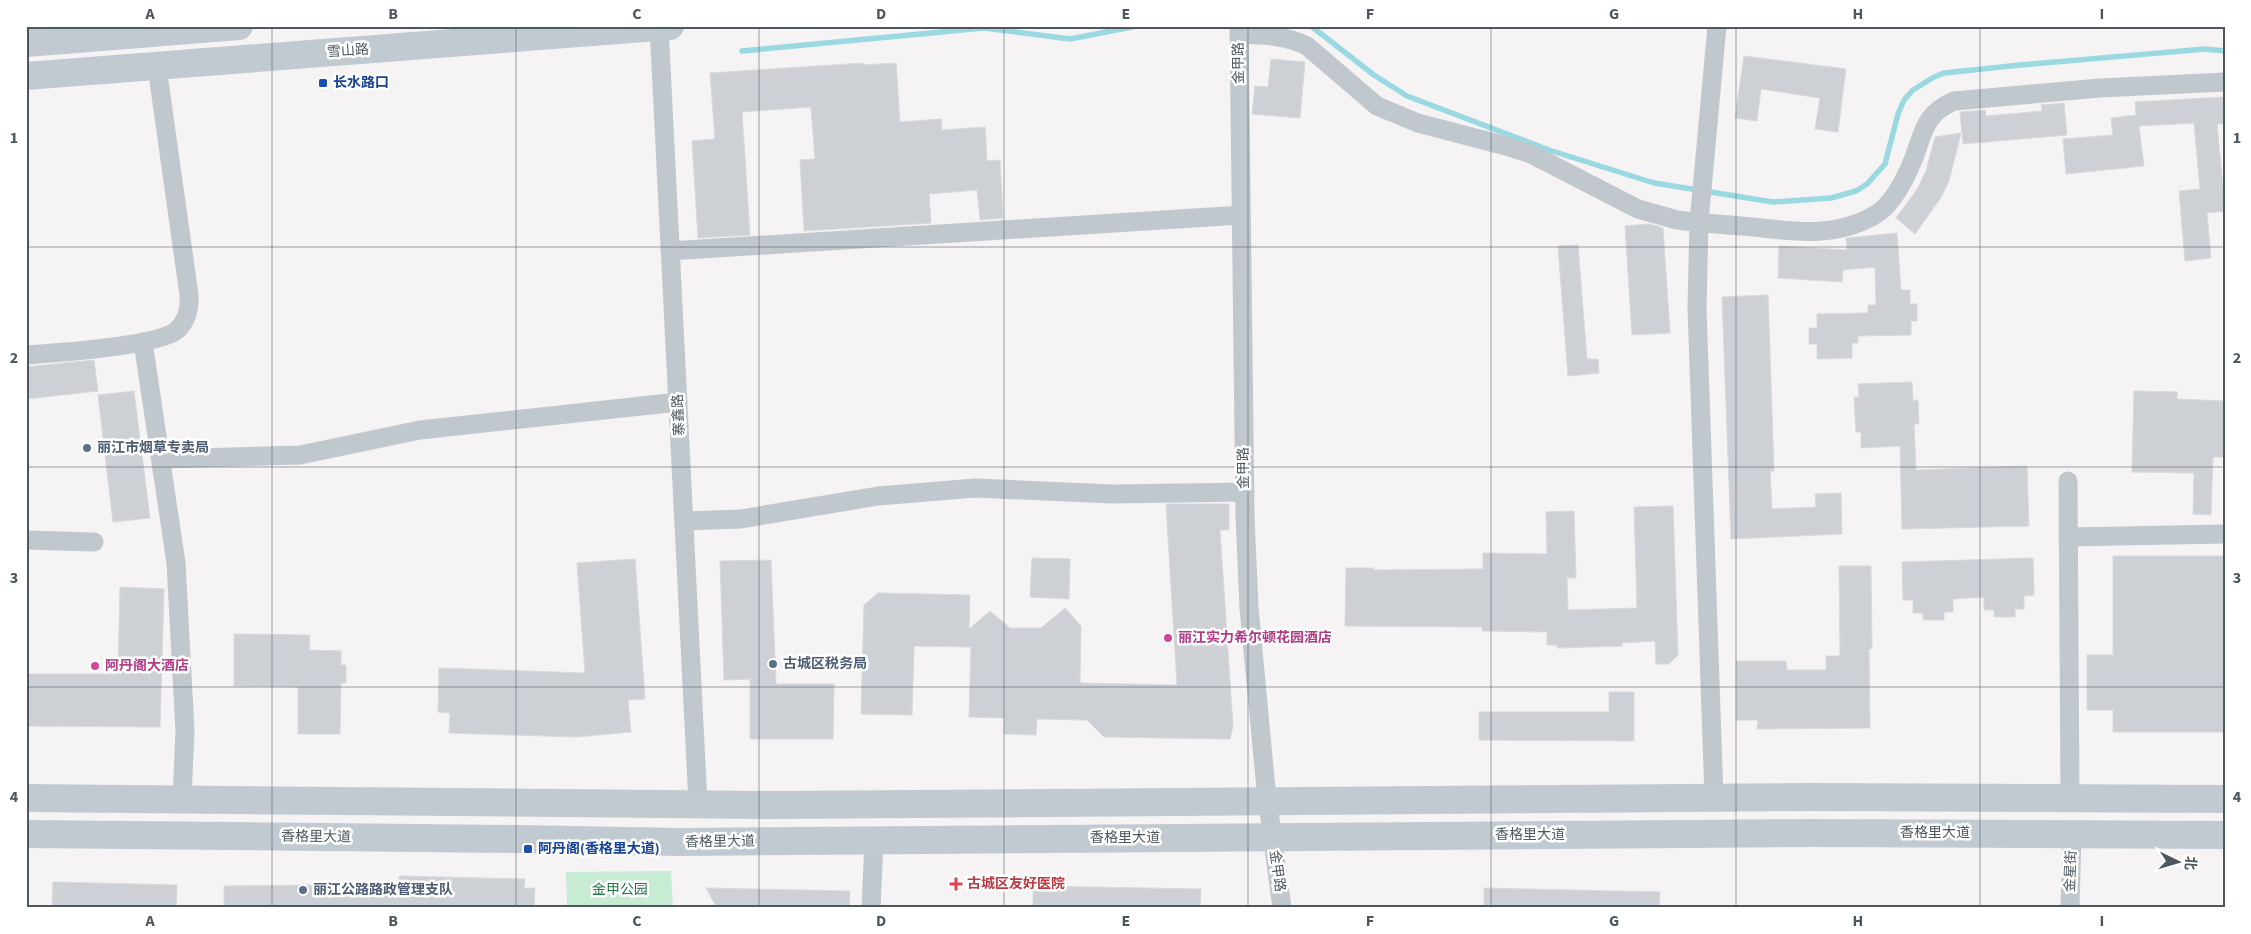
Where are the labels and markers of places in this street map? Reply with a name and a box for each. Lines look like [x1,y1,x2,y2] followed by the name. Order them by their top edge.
[333,73,389,93] place label: 长水路口
[317,77,329,89] marker: 长水路口
[97,438,209,458] place label: 丽江市烟草专卖局
[81,442,93,454] marker: 丽江市烟草专卖局
[1178,628,1332,648] place label: 丽江实力希尔顿花园酒店
[1162,632,1174,644] marker: 丽江实力希尔顿花园酒店
[783,654,867,674] place label: 古城区税务局
[105,656,189,676] place label: 阿丹阁大酒店
[767,658,779,670] marker: 古城区税务局
[89,660,101,672] marker: 阿丹阁大酒店
[538,839,660,859] place label: 阿丹阁(香格里大道)
[522,843,534,855] marker: 阿丹阁(香格里大道)
[967,874,1065,894] place label: 古城区友好医院
[949,877,963,891] marker: 古城区友好医院
[313,880,453,900] place label: 丽江公路路政管理支队
[297,884,309,896] marker: 丽江公路路政管理支队

